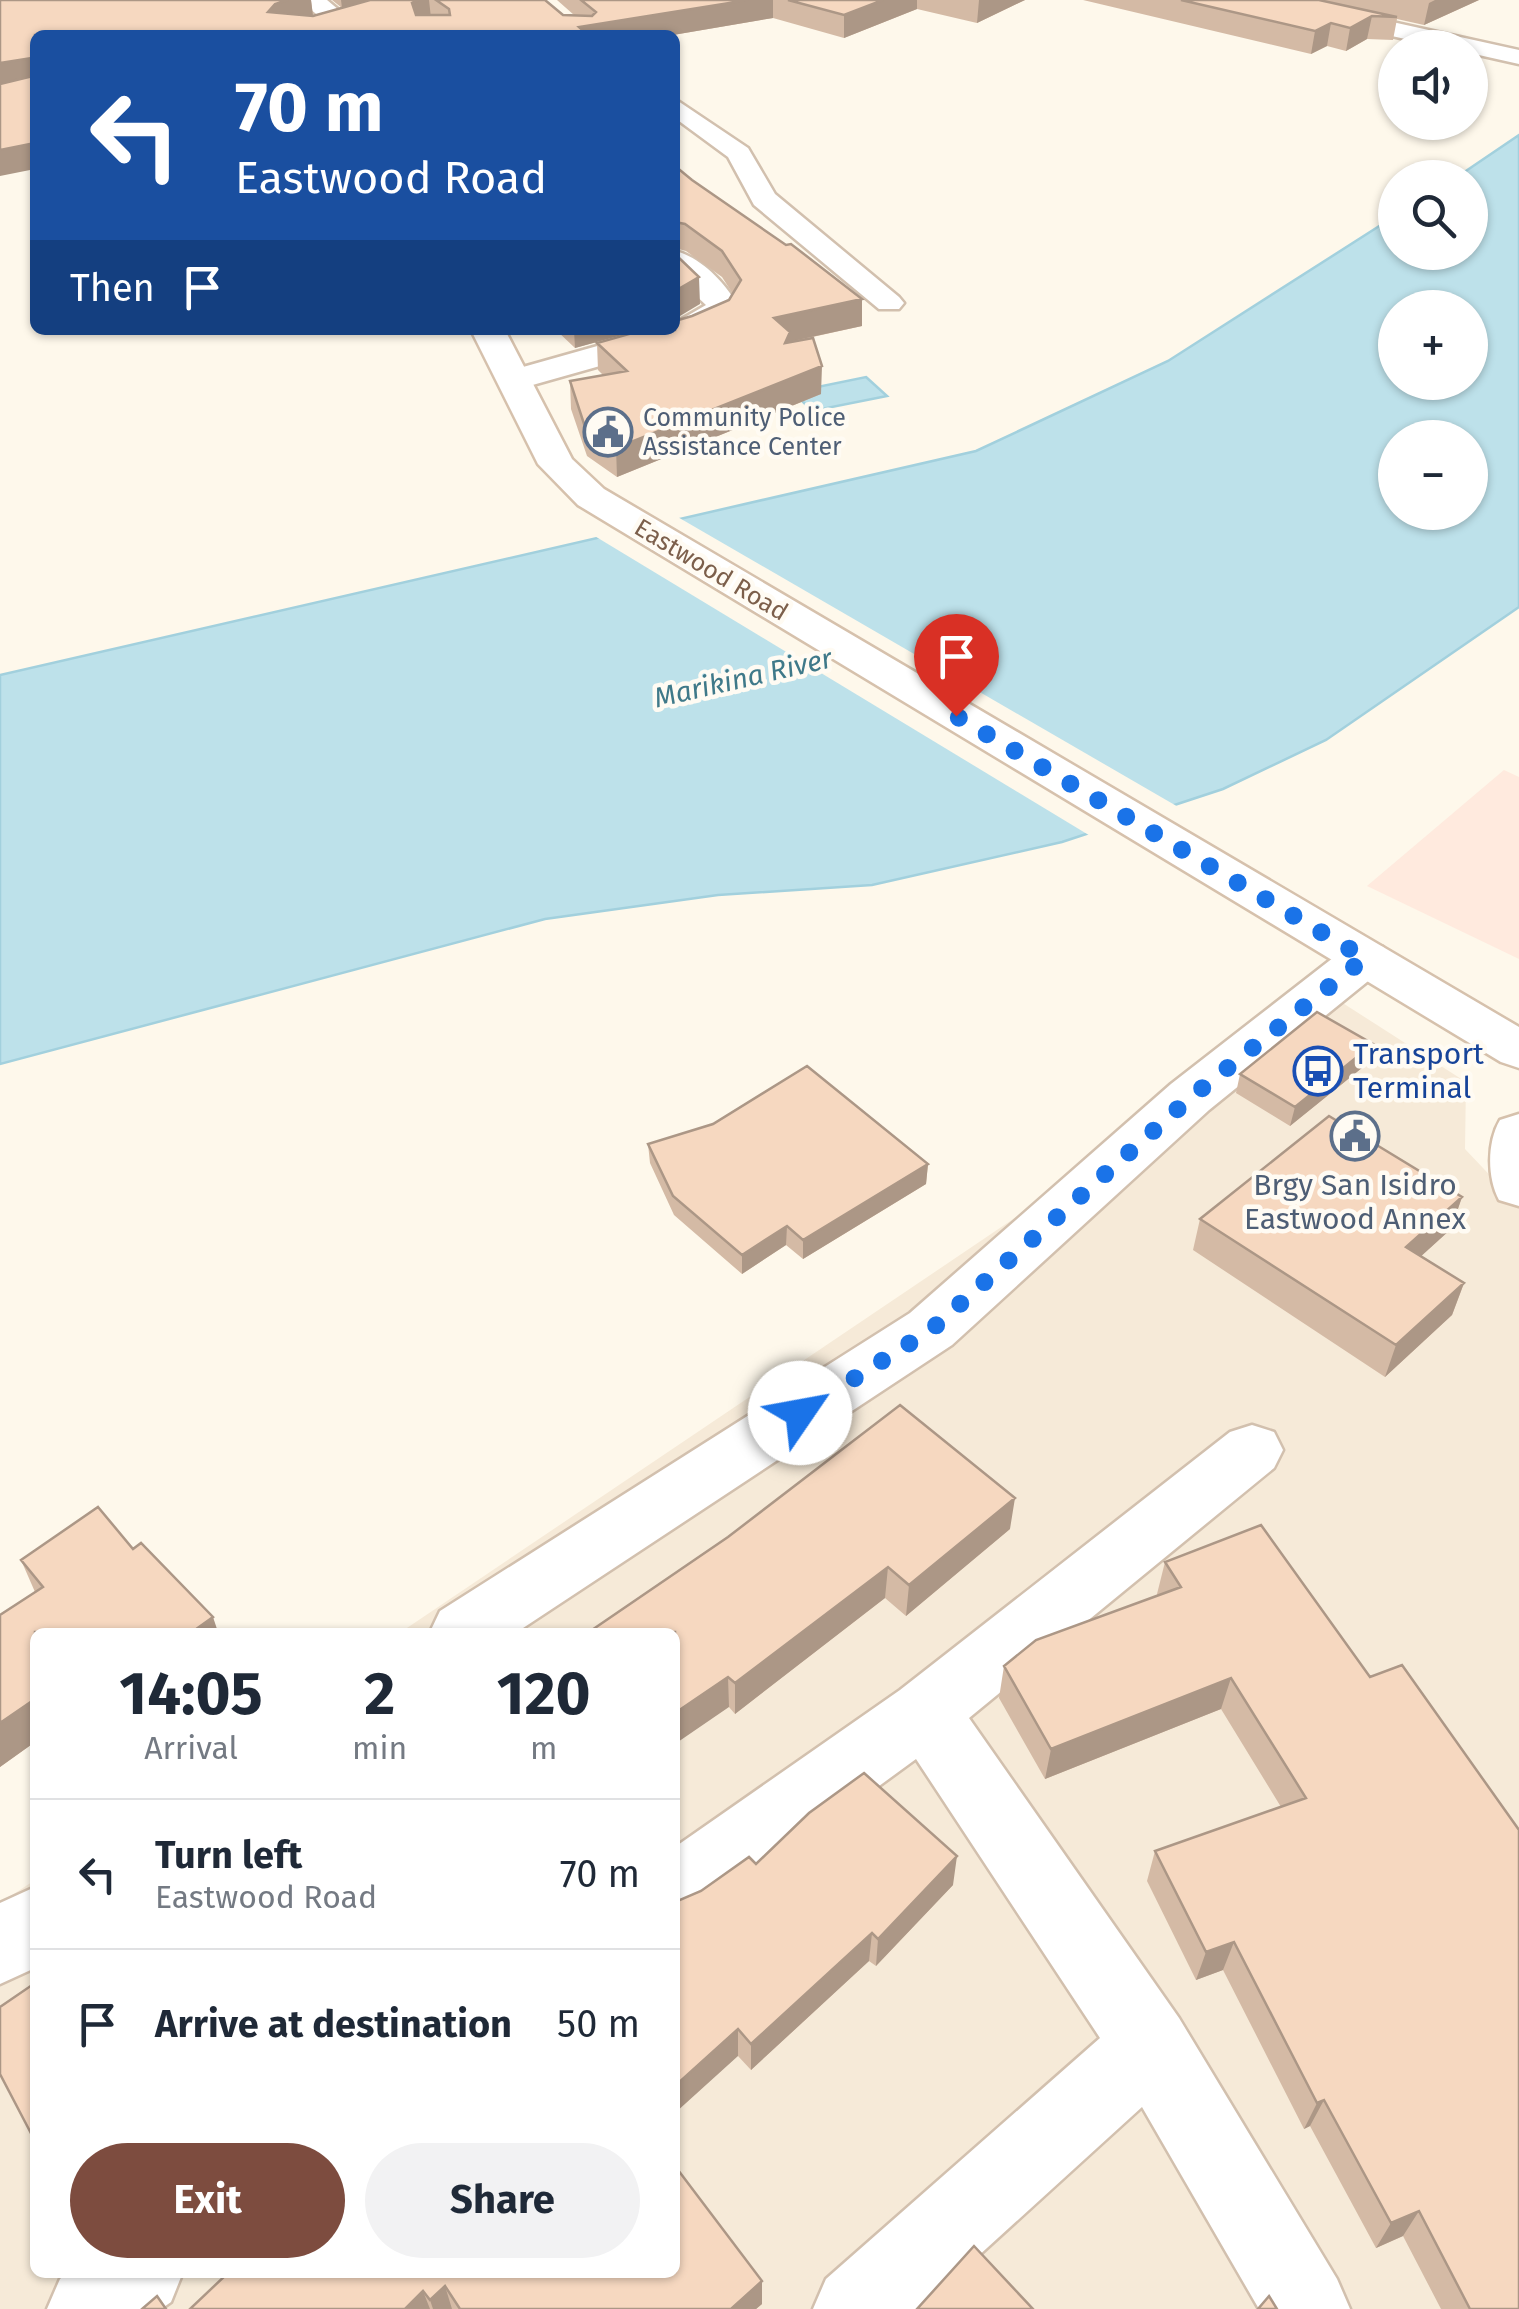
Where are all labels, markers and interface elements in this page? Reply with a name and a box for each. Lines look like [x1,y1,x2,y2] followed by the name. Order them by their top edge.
[1378,30,1488,530] map controls
[1378,30,1488,140] button: sound
[235,66,384,150] text: 70 m
[70,70,200,200] icon: left
[235,151,547,205] text: Eastwood Road
[1378,160,1488,270] button: search
[175,260,230,315] icon: arrive
[70,265,155,311] text: Then
[1378,290,1488,400] button: +
[643,403,846,462] place label: Community Police Assistance Center
[582,406,634,458] public building icon: Community Police Assistance Center
[1378,420,1488,530] button: −
[629,512,793,628] street label: Eastwood Road
[914,614,999,717] pin
[929,629,984,684] icon: arrive
[651,641,837,715] water label: Marikina River
[1353,1036,1484,1106] place label: Transport Terminal
[1292,1045,1344,1097] bus stop icon: Transport Terminal
[1329,1110,1381,1162] public building icon: Brgy San Isidro Eastwood Annex
[1244,1167,1466,1237] place label: Brgy San Isidro Eastwood Annex
[748,1361,852,1465] position arrow
[119,1658,263,1730] text: 14:05
[364,1658,395,1730] text: 2
[497,1658,591,1730] text: 120
[144,1729,238,1767] text: Arrival
[352,1729,407,1767] text: min
[530,1729,557,1767] text: m
[155,1832,302,1878] text: Turn left
[70,1847,125,1902] icon: left
[560,1851,640,1897] text: 70 m
[155,1878,377,1916] text: Eastwood Road
[70,1997,125,2052] icon: arrive
[155,2001,512,2047] text: Arrive at destination
[557,2001,640,2047] text: 50 m
[70,2143,345,2258] button: Exit
[365,2143,640,2258] button: Share

